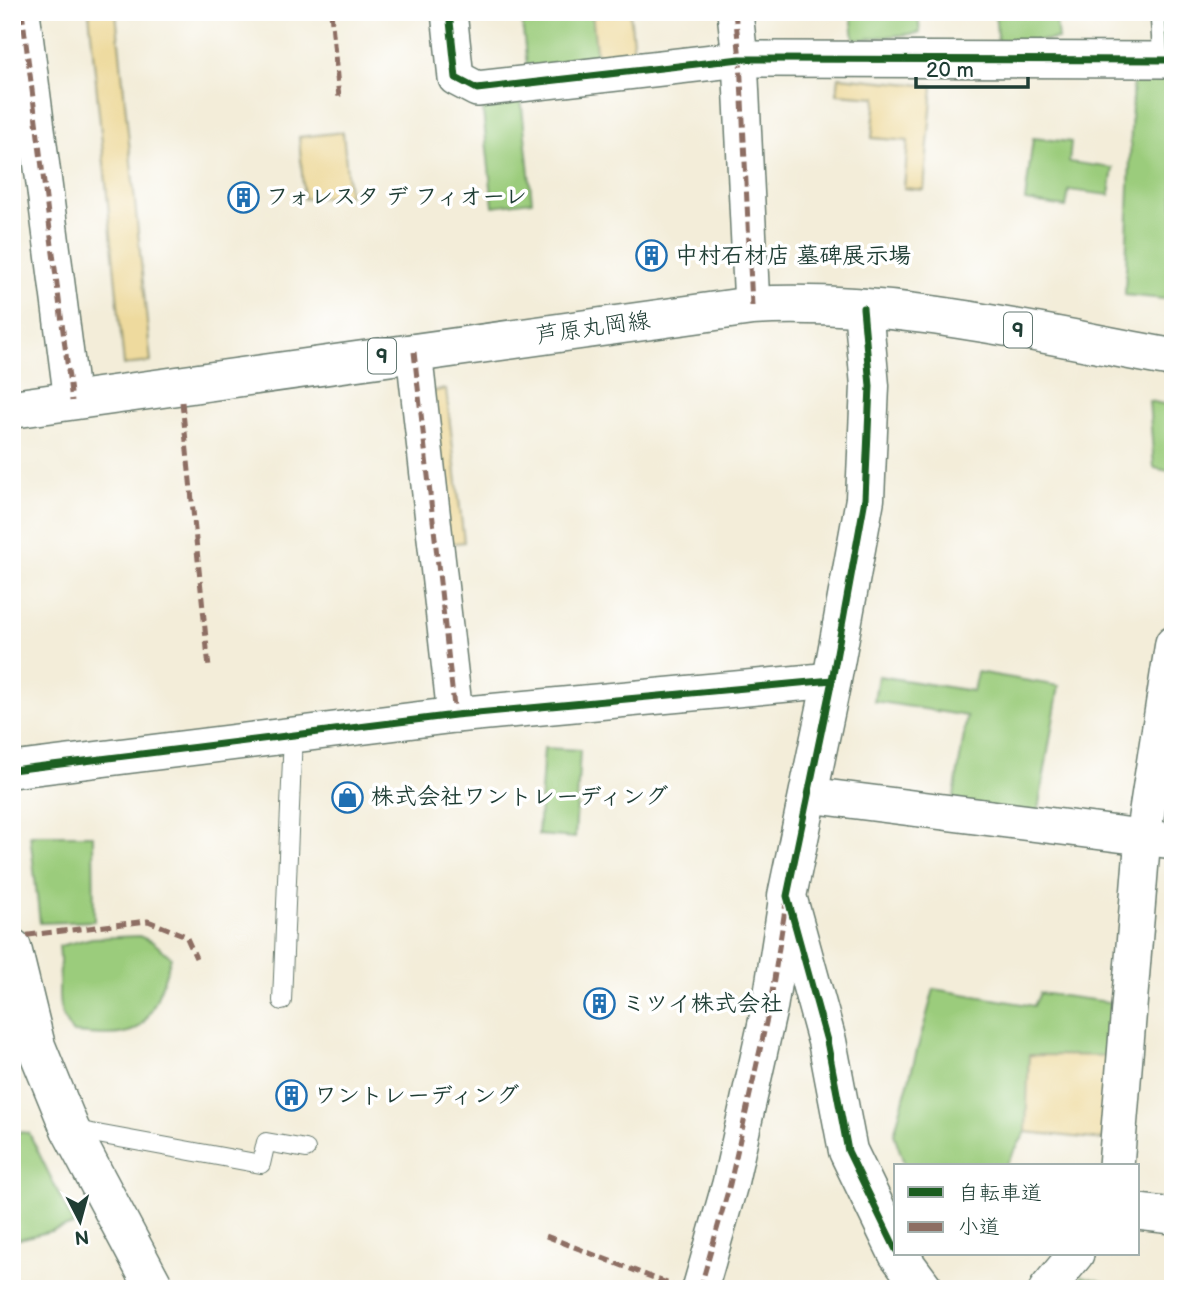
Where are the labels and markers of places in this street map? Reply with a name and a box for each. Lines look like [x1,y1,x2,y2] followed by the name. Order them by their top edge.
[226,180,260,214] building icon: フォレスタ デ フィオーレ
[266,183,527,211] place label: フォレスタ デ フィオーレ
[635,239,669,273] building icon: 中村石材店 墓碑展示場
[675,242,911,270] place label: 中村石材店 墓碑展示場
[331,780,365,814] shop icon: 株式会社ワントレーディング
[371,783,668,811] place label: 株式会社ワントレーディング
[582,987,616,1021] building icon: ミツイ株式会社
[622,990,783,1018] place label: ミツイ株式会社
[274,1079,308,1113] building icon: ワントレーディング
[314,1082,519,1110] place label: ワントレーディング

